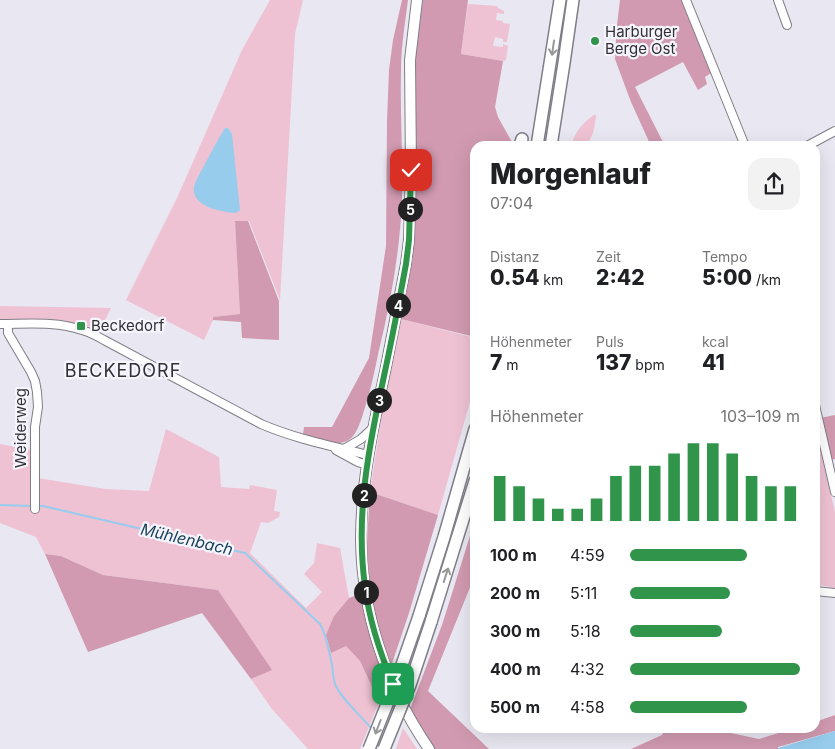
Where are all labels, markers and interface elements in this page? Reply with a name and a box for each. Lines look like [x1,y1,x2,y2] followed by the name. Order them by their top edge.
[605,22,678,58] place label: Harburger Berge Ost
[589,35,601,47] marker: Harburger Berge Ost
[548,40,558,56] one-way arrow
[390,149,432,191] pin
[397,156,425,184] icon: check
[490,157,651,191] text: Morgenlauf
[748,158,800,210] button: share
[490,193,533,213] text: 07:04
[398,196,422,222] pin: 5
[406,201,415,218] text: 5
[490,248,539,265] text: Distanz
[596,248,621,265] text: Zeit
[702,248,747,265] text: Tempo
[490,265,539,290] text: 0.54
[596,265,645,290] text: 2:42
[702,265,752,290] text: 5:00
[539,271,563,288] text: km
[752,271,781,288] text: /km
[386,292,410,318] pin: 4
[394,297,403,314] text: 4
[91,316,165,335] place label: Beckedorf
[75,320,87,332] marker: Beckedorf
[490,333,572,350] text: Höhenmeter
[596,333,624,350] text: Puls
[702,333,729,350] text: kcal
[490,350,502,375] text: 7
[596,350,631,375] text: 137
[702,350,725,375] text: 41
[502,356,519,373] text: m
[631,356,665,373] text: bpm
[65,360,181,381] district label: BECKEDORF
[11,388,30,468] street label: Weiderweg
[366,388,392,412] pin: 3
[375,392,384,409] text: 3
[490,406,584,426] text: Höhenmeter
[720,406,800,426] text: 103–109 m
[352,482,376,508] pin: 2
[360,487,369,504] text: 2
[139,519,235,559] water label: Mühlenbach
[490,545,537,565] text: 100 m
[570,545,605,565] text: 4:59
[442,568,451,584] one-way arrow
[354,580,378,604] pin: 1
[490,583,540,603] text: 200 m
[570,583,597,603] text: 5:11
[363,584,370,601] text: 1
[490,621,540,641] text: 300 m
[570,621,601,641] text: 5:18
[490,659,541,679] text: 400 m
[570,659,605,679] text: 4:32
[372,663,414,705] pin
[379,670,407,698] icon: arrive
[490,697,540,717] text: 500 m
[570,697,605,717] text: 4:58
[373,719,382,735] one-way arrow

